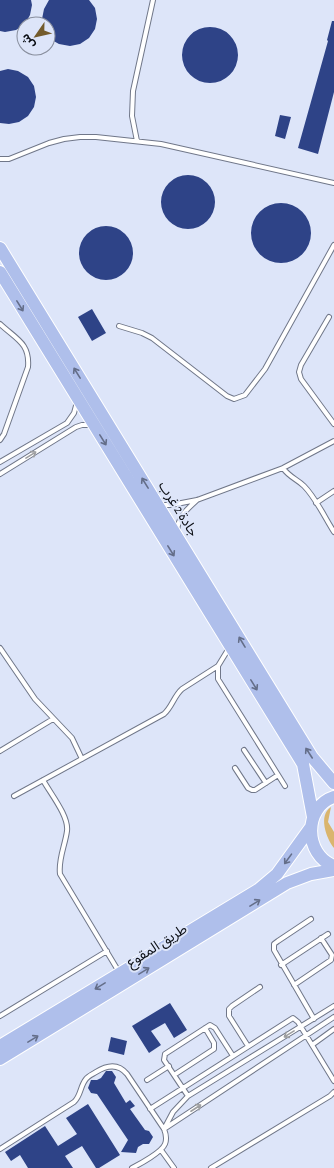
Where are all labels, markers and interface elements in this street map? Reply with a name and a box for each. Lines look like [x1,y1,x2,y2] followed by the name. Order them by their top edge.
[16,16,56,56] north arrow
[19,31,38,51] text: ش
[17,300,25,312] one-way arrow
[72,367,81,378] one-way arrow
[99,434,107,445] one-way arrow
[25,450,37,458] one-way arrow
[140,477,148,489] one-way arrow
[155,479,200,540] street label: جادة 2 غرب
[168,545,176,557] one-way arrow
[237,636,245,648] one-way arrow
[250,680,259,691] one-way arrow
[305,747,313,759] one-way arrow
[284,853,293,864] one-way arrow
[249,899,260,907] one-way arrow
[124,922,191,973] street label: طريق المقوع
[138,967,149,975] one-way arrow
[95,981,106,990] one-way arrow
[284,1030,295,1038] one-way arrow
[27,1034,39,1042] one-way arrow
[190,1104,201,1112] one-way arrow

